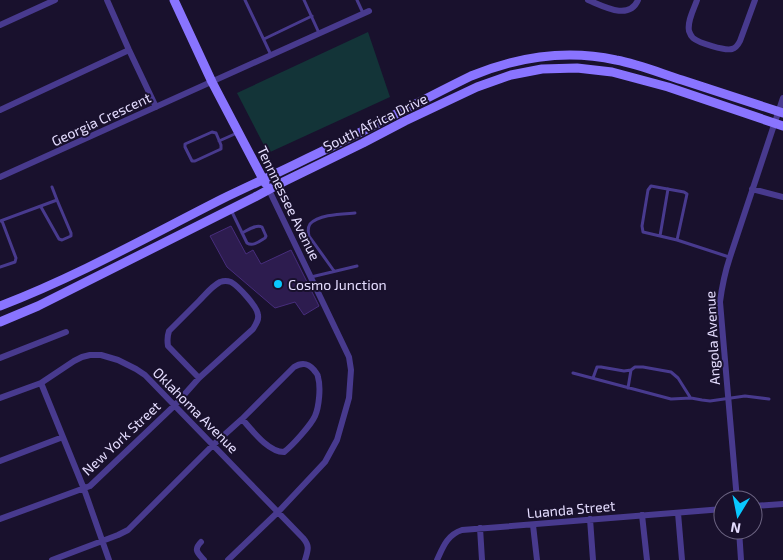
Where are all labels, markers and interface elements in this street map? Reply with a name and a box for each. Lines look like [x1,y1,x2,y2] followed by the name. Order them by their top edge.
[49,89,153,149] street label: Georgia Crescent
[320,89,430,155] street label: South Africa Drive
[254,143,324,263] street label: Tennnessee Avenue
[288,276,387,293] place label: Cosmo Junction
[272,278,284,290] marker: Cosmo Junction
[701,291,723,385] street label: Angola Avenue
[150,364,242,456] street label: Oklahoma Avenue
[78,397,164,479] street label: New York Street
[713,490,763,540] north arrow
[526,497,616,521] street label: Luanda Street
[729,519,742,538] text: N

